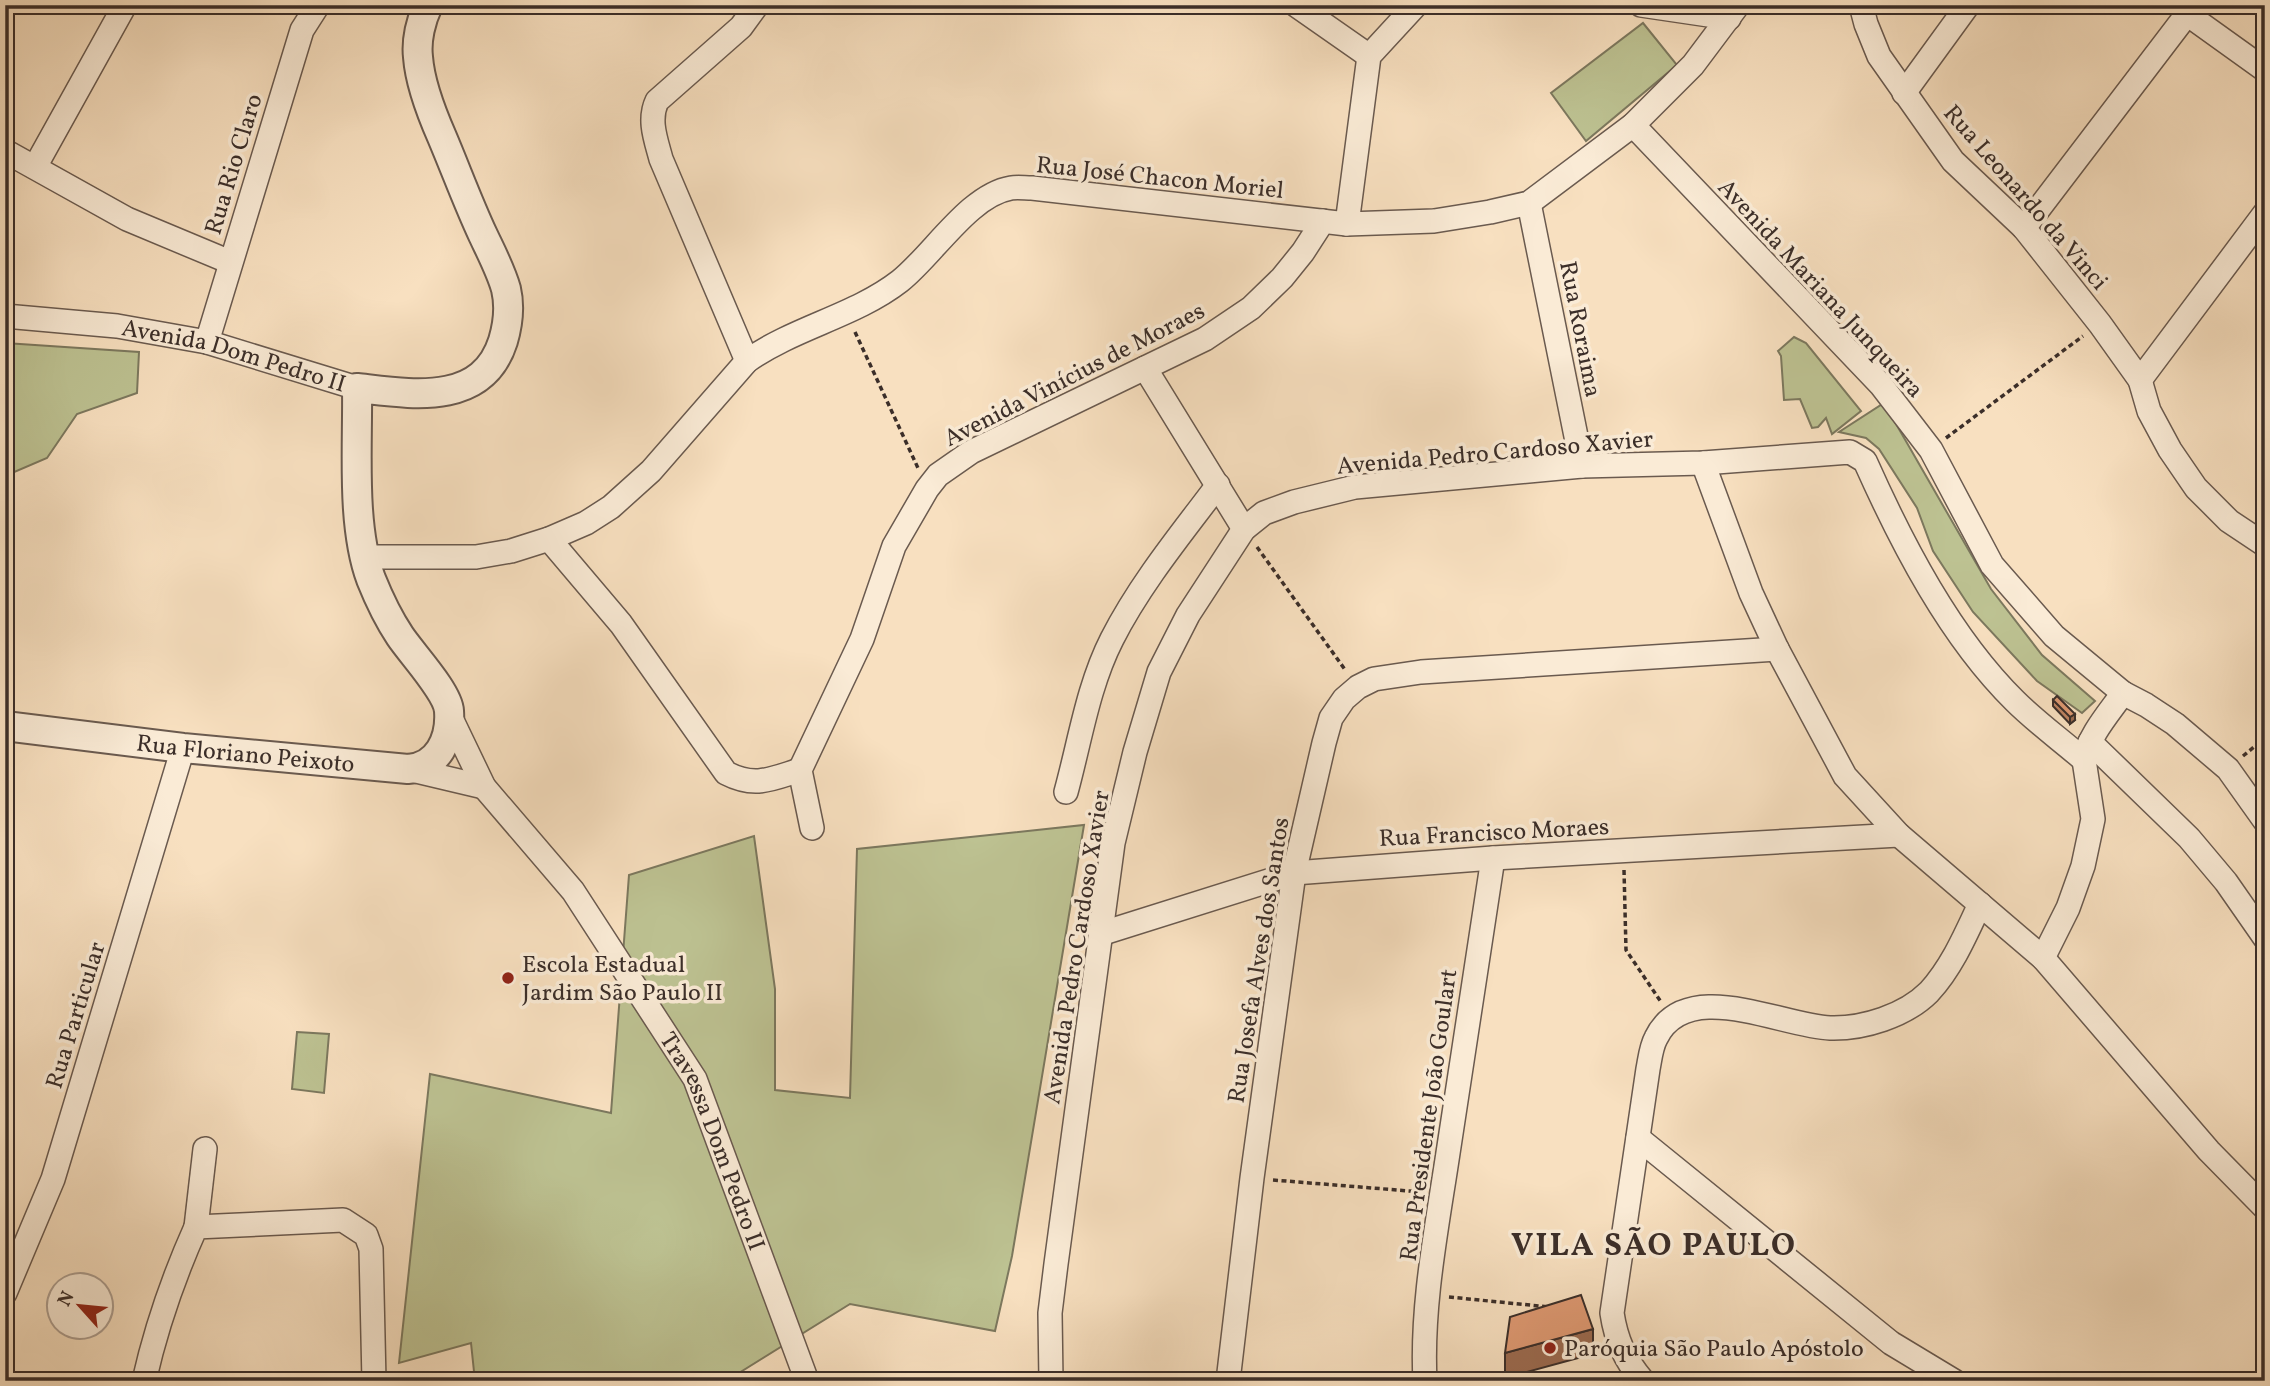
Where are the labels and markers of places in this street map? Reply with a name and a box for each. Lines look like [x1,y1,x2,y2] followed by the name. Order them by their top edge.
[522,949,723,1011] place label: Escola Estadual Jardim São Paulo II
[500,970,516,986] marker: Escola Estadual Jardim São Paulo II
[1564,1333,1864,1367] place label: Paróquia São Paulo Apóstolo
[1542,1340,1558,1356] marker: Paróquia São Paulo Apóstolo

